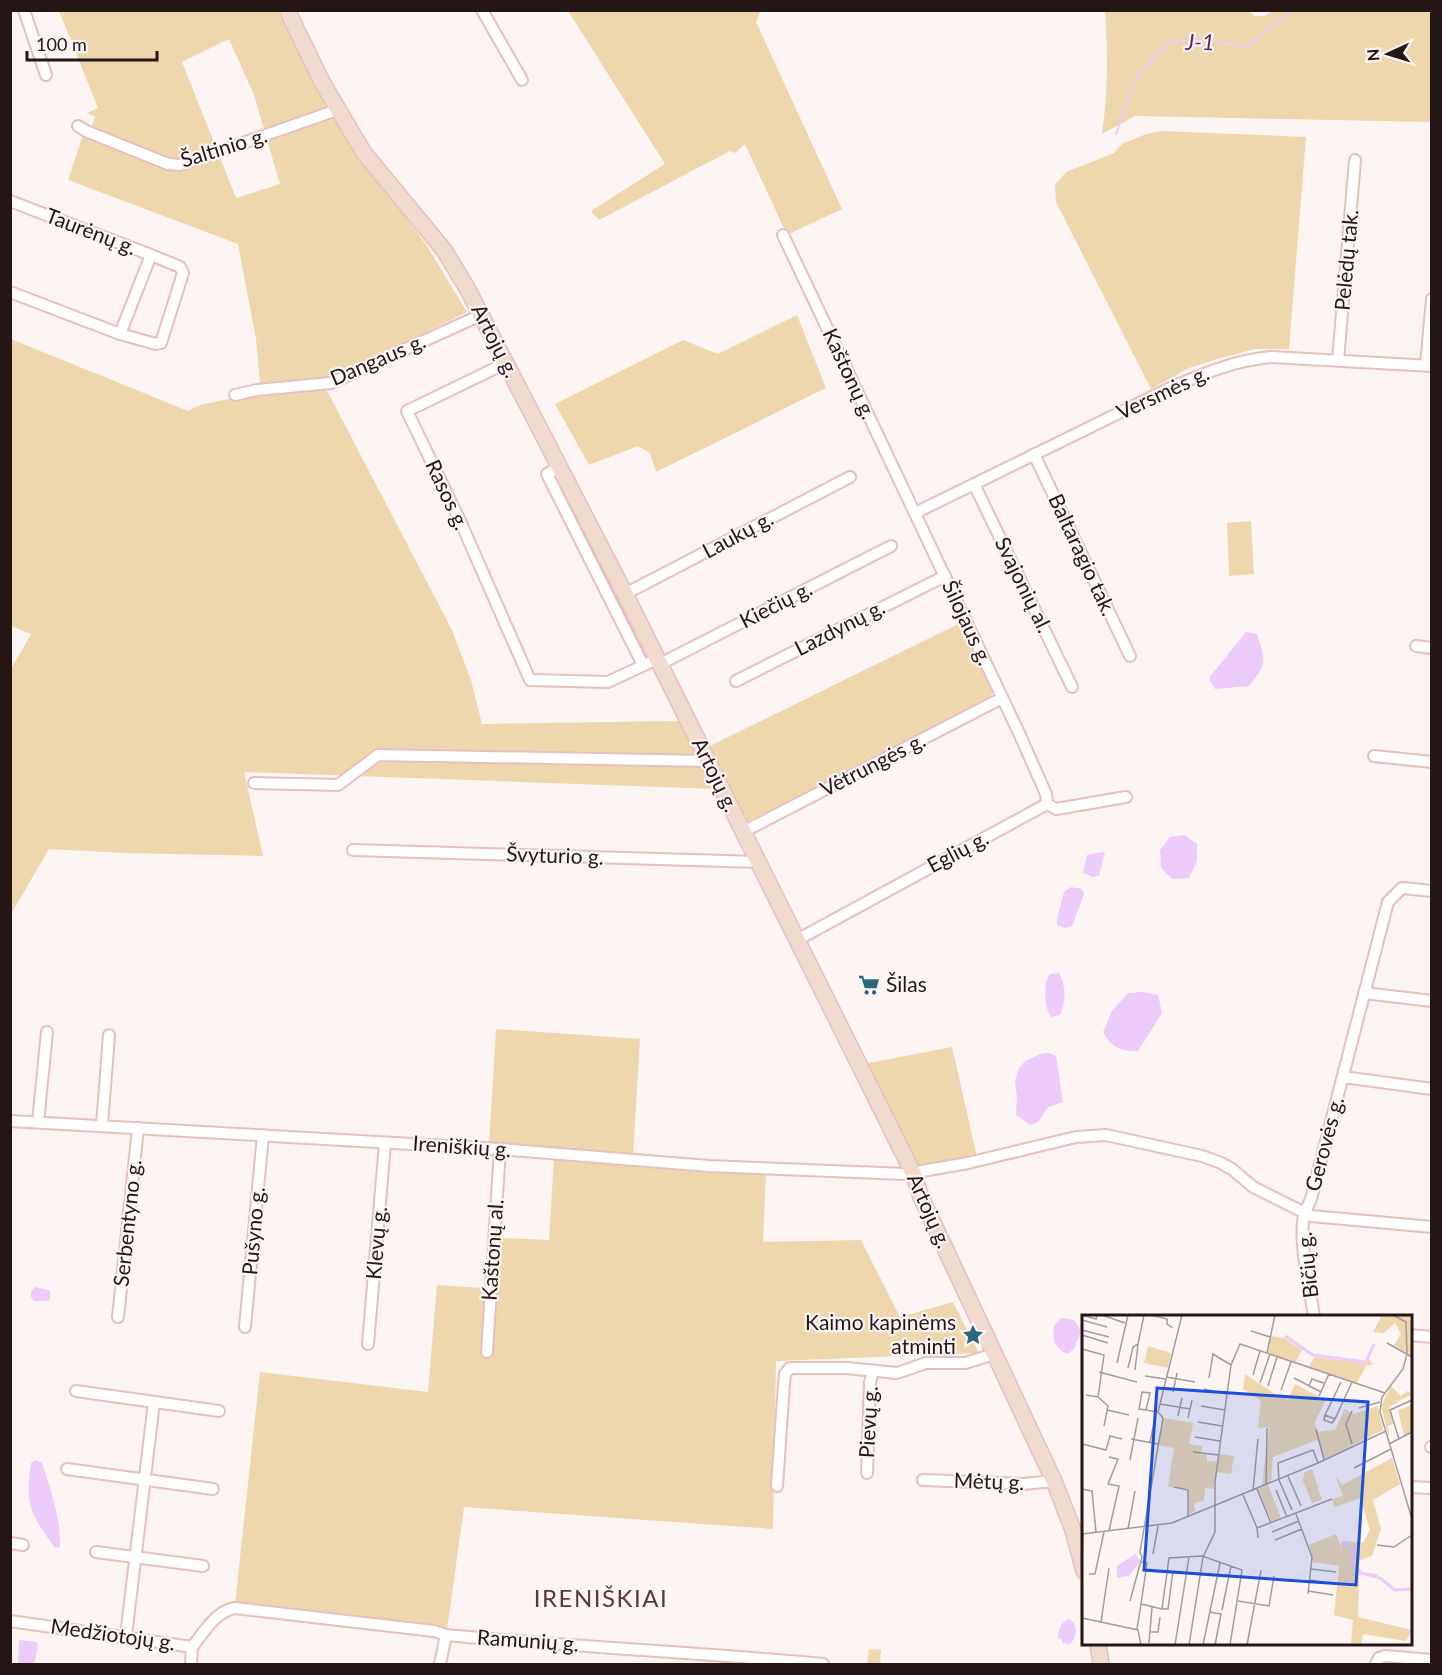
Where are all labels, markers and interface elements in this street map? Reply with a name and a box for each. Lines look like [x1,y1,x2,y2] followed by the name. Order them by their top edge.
[27,24,158,62] scale bar
[1358,24,1418,84] north arrow
[1184,28,1215,55] water label: J-1
[36,33,87,55] text: 100 m
[1363,48,1382,62] text: N
[177,122,270,172] street label: Šaltinio g.
[43,202,140,259] street label: Taurėnų g.
[1329,208,1362,312] street label: Pelėdų tak.
[467,299,525,381] street label: Artojų g.
[818,324,882,423] street label: Kaštonų g.
[326,327,429,390] street label: Dangaus g.
[1112,359,1213,424] street label: Versmės g.
[421,455,475,534] street label: Rasos g.
[1044,489,1122,619] street label: Baltaragio tak.
[698,505,777,563] street label: Laukų g.
[991,533,1058,636] street label: Svajonių al.
[735,575,816,633] street label: Kiečių g.
[938,576,999,669] street label: Šilojaus g.
[790,593,889,660] street label: Lazdynų g.
[816,727,929,801] street label: Vėtrungės g.
[688,733,745,815] street label: Artojų g.
[922,824,992,877] street label: Eglių g.
[506,840,604,869] street label: Švyturio g.
[886,971,927,996] place label: Šilas
[857,973,881,997] supermarket icon: Šilas
[1299,1093,1348,1194] street label: Gerovės g.
[412,1130,512,1161] street label: Ireniškių g.
[107,1158,146,1288] street label: Serbentyno g.
[903,1169,958,1252] street label: Artojų g.
[236,1186,269,1276] street label: Pušyno g.
[475,1198,508,1302] street label: Kaštonų al.
[360,1205,391,1281] street label: Klevų g.
[1291,1231,1322,1300] street label: Bičių g.
[805,1309,956,1358] place label: Kaimo kapinėms atminti
[1082,1315,1412,1645] inset map
[961,1323,985,1347] place icon: Kaimo kapinėms atminti
[853,1385,882,1459] street label: Pievų g.
[953,1467,1025,1494] street label: Mėtų g.
[534,1583,668,1612] district label: IRENIŠKIAI
[49,1612,177,1655] street label: Medžiotojų g.
[476,1623,580,1656] street label: Ramunių g.

